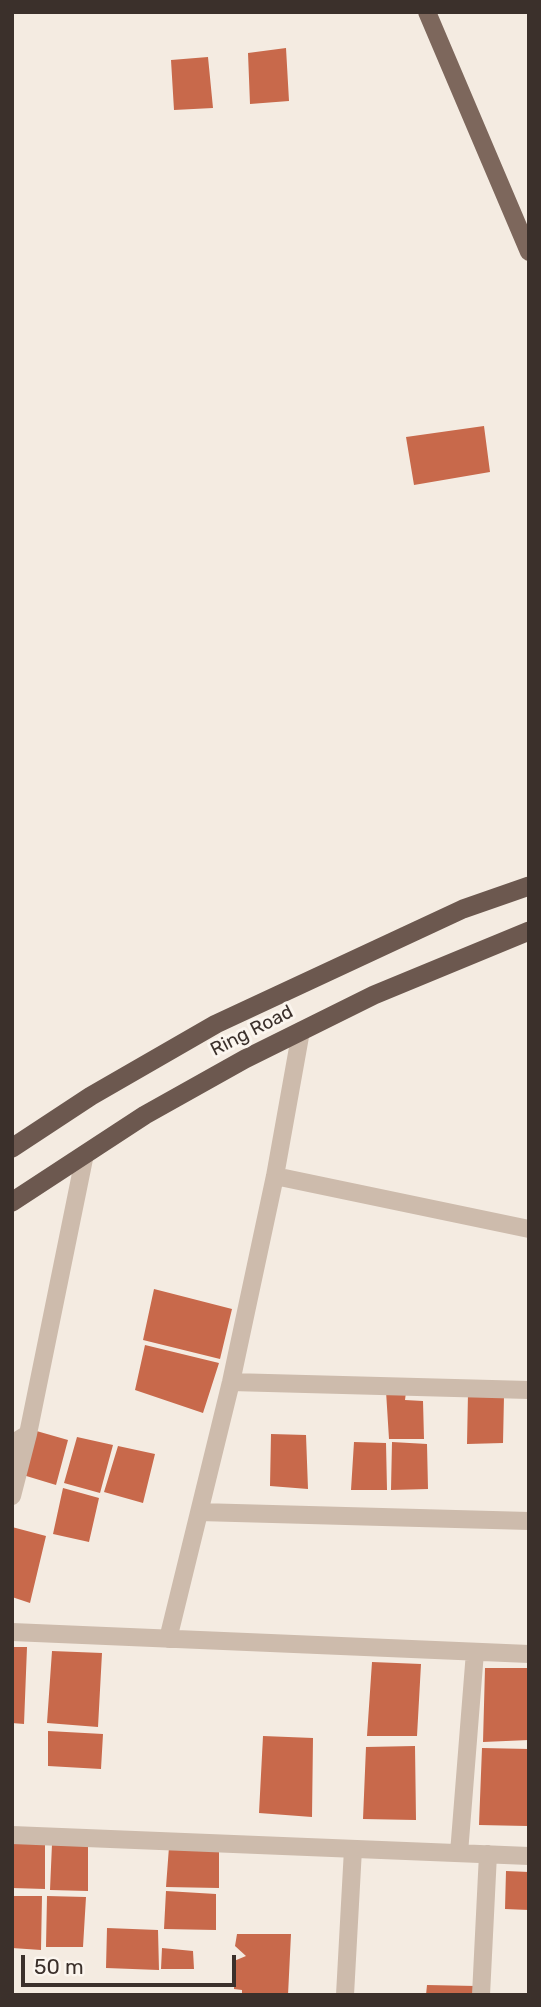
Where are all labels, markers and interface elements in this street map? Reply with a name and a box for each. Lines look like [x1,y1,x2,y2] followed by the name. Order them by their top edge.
[207,1001,297,1061] street label: Ring Road
[24,1940,240,1984] scale bar
[34,1954,84,1979] text: 50 m

